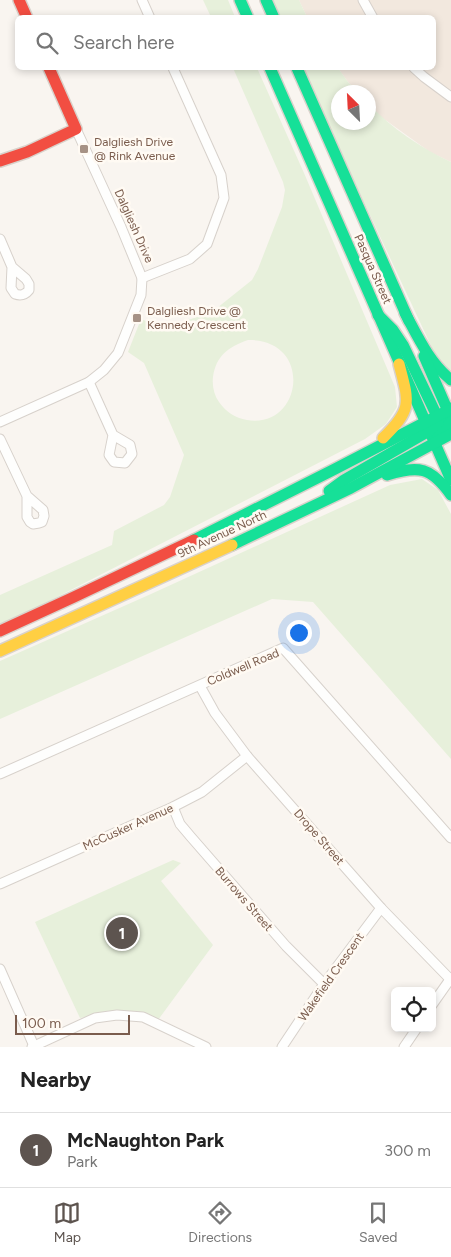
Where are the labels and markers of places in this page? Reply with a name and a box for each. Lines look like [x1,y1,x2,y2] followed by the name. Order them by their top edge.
[94,135,176,163] place label: Dalgliesh Drive @ Rink Avenue
[78,143,90,155] marker: Dalgliesh Drive @ Rink Avenue
[147,304,247,332] place label: Dalgliesh Drive @ Kennedy Crescent
[131,312,143,324] marker: Dalgliesh Drive @ Kennedy Crescent
[106,914,138,952] pin: 1

